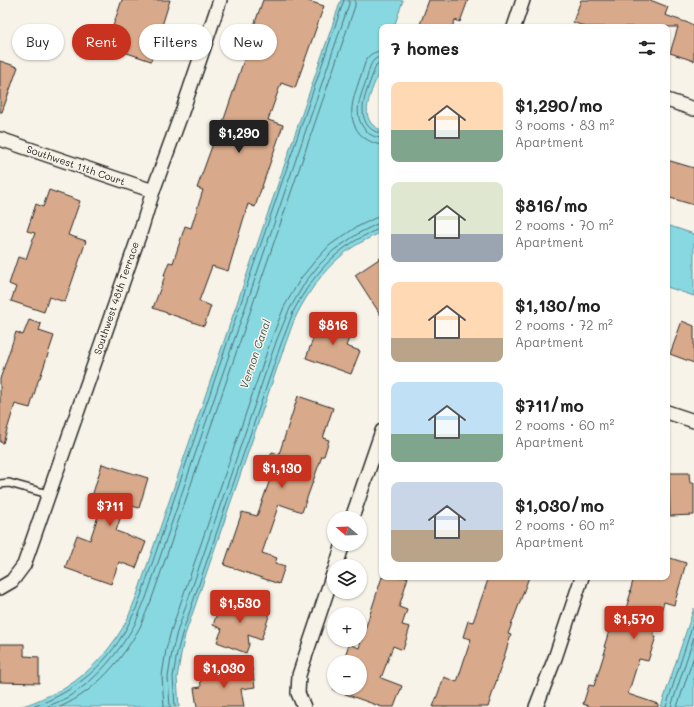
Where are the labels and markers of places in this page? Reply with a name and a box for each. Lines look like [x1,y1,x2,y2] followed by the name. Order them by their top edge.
[206,120,272,154] pin: $1,290
[309,312,357,346] pin: $816
[249,455,315,489] pin: $1,130
[86,493,134,527] pin: $711
[207,590,273,624] pin: $1,530
[601,606,667,640] pin: $1,570
[191,655,257,689] pin: $1,030

